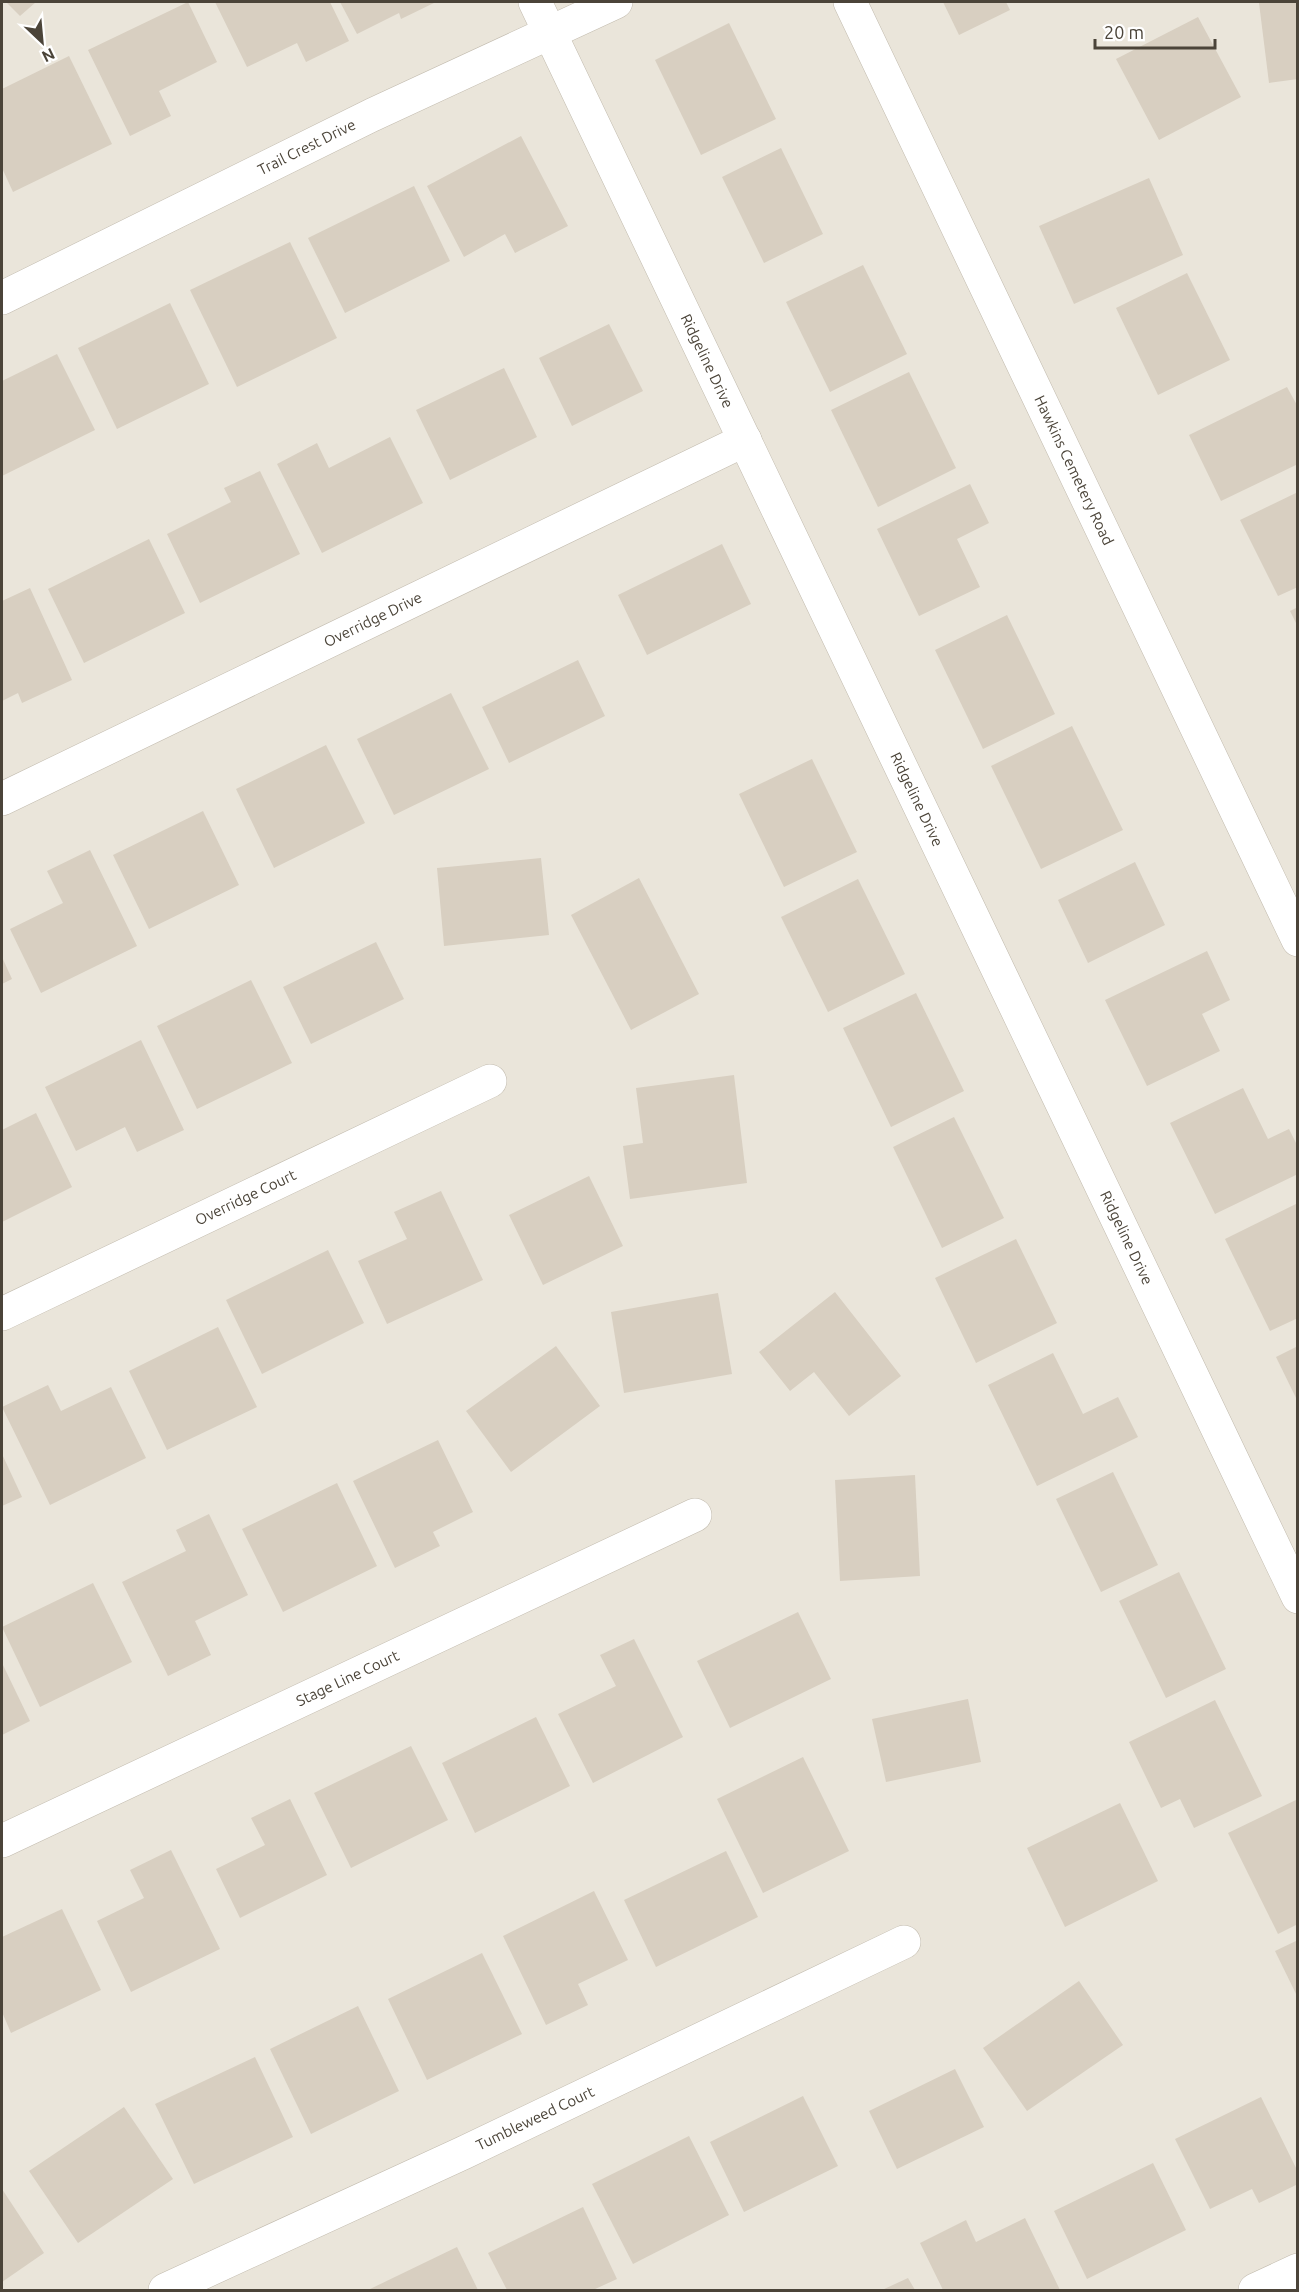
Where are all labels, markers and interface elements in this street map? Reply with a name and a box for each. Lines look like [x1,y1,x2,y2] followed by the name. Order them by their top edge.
[12,12,72,72] north arrow
[1095,12,1215,50] scale bar
[1104,22,1144,42] text: 20 m
[39,45,58,66] text: N
[255,116,358,178] street label: Trail Crest Drive
[678,311,737,411] street label: Ridgeline Drive
[1031,393,1117,548] street label: Hawkins Cemetery Road
[321,588,425,650] street label: Overridge Drive
[887,750,947,849] street label: Ridgeline Drive
[192,1166,299,1228] street label: Overridge Court
[1097,1188,1156,1287] street label: Ridgeline Drive
[293,1646,402,1709] street label: Stage Line Court
[473,2082,597,2154] street label: Tumbleweed Court

